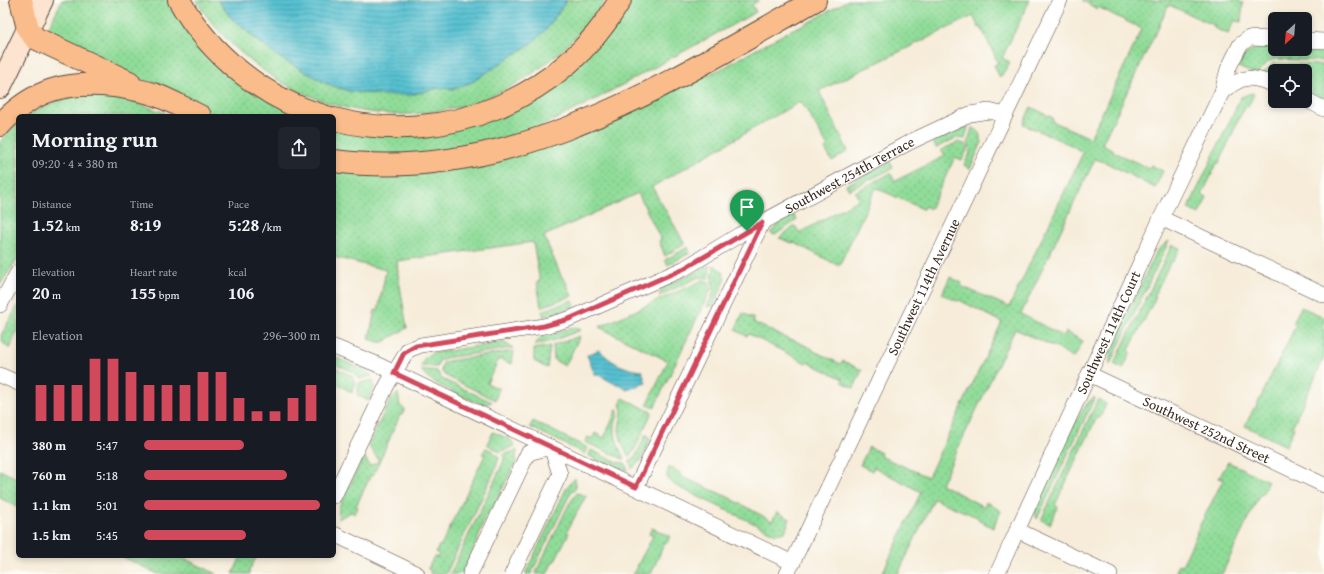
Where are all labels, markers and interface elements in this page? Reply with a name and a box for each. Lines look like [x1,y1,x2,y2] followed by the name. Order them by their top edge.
[1268,12,1312,56] north arrow
[1268,12,1312,108] map controls
[1268,64,1312,108] button: locate
[32,123,158,155] text: Morning run
[278,127,320,169] button: share
[781,131,918,218] street label: Southwest 254th Terrace
[32,154,118,173] text: 09:20 · 4 × 380 m
[730,190,764,231] pin
[32,196,71,212] text: Distance
[130,196,153,212] text: Time
[228,196,249,212] text: Pace
[736,196,758,218] icon: arrive
[32,212,63,237] text: 1.52
[130,212,161,237] text: 8:19
[228,212,259,237] text: 5:28
[882,215,965,359] street label: Southwest 114th Avernue
[63,219,80,235] text: km
[259,219,281,235] text: /km
[32,264,75,280] text: Elevation
[130,264,177,280] text: Heart rate
[228,264,247,280] text: kcal
[1071,268,1145,397] street label: Southwest 114th Court
[32,280,50,305] text: 20
[130,280,156,305] text: 155
[228,280,254,305] text: 106
[50,287,61,303] text: m
[156,287,179,303] text: bpm
[32,326,83,345] text: Elevation
[263,326,320,345] text: 296–300 m
[1140,391,1273,468] street label: Southwest 252nd Street
[32,436,66,455] text: 380 m
[96,436,118,455] text: 5:47
[32,466,66,485] text: 760 m
[96,466,118,485] text: 5:18
[32,496,71,515] text: 1.1 km
[96,496,118,515] text: 5:01
[32,526,71,545] text: 1.5 km
[96,526,118,545] text: 5:45

